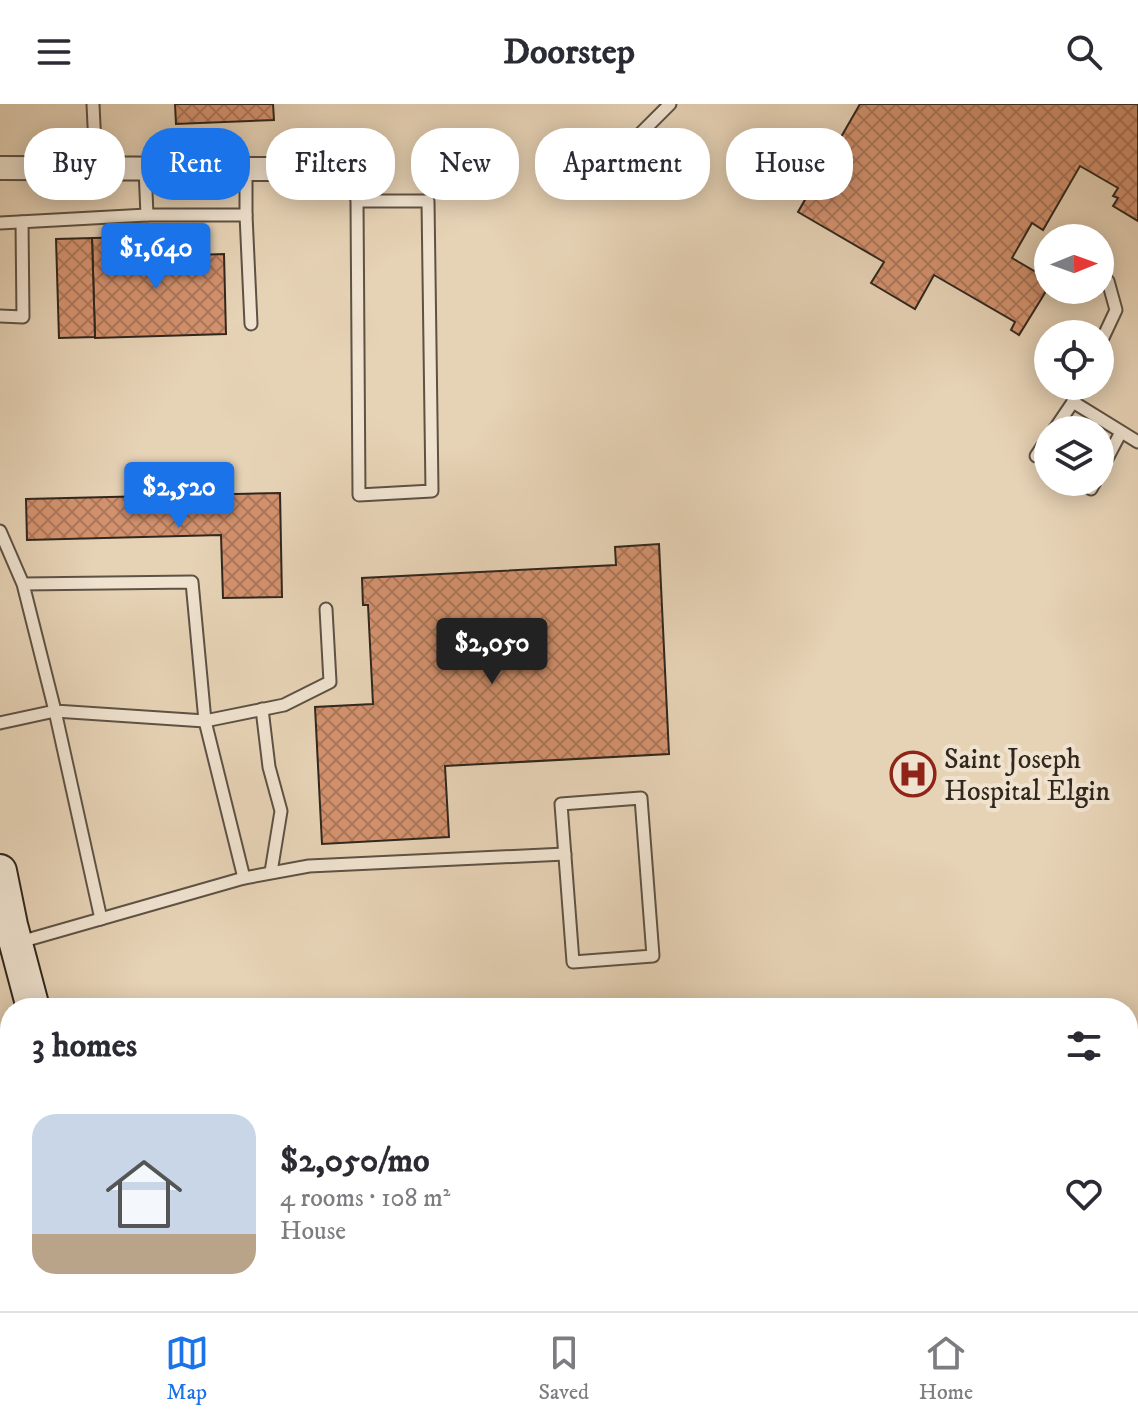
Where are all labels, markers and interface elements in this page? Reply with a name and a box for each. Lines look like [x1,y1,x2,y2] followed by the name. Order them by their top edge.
[32,30,76,74] icon: menu
[503,30,635,75] text: Doorstep
[1062,30,1106,74] icon: search
[24,128,125,200] chip: Buy
[141,128,250,200] chip: Rent
[266,128,395,200] chip: Filters
[411,128,519,200] chip: New
[535,128,710,200] chip: Apartment
[726,128,853,200] chip: House
[91,223,221,291] pin: $1,640
[1034,224,1114,304] north arrow
[1034,224,1114,496] map controls
[119,232,193,265] text: $1,640
[1034,320,1114,400] button: locate
[1034,416,1114,496] button: layers
[114,462,244,530] pin: $2,520
[142,471,216,504] text: $2,520
[427,618,557,686] pin: $2,050
[454,627,530,660] text: $2,050
[944,742,1111,809] place label: Saint Joseph Hospital Elgin
[889,750,937,798] hospital icon: Saint Joseph Hospital Elgin
[1062,1024,1106,1068] icon: filters
[32,1025,137,1067] text: 3 homes
[280,1140,429,1182] text: $2,050/mo
[96,1146,192,1242] icon: home
[1062,1172,1106,1216] icon: heart
[280,1182,450,1215] text: 4 rooms · 108 m²
[280,1215,346,1248] text: House
[165,1331,209,1406] tab: Map
[539,1331,589,1406] tab: Saved
[919,1331,973,1406] tab: Home

